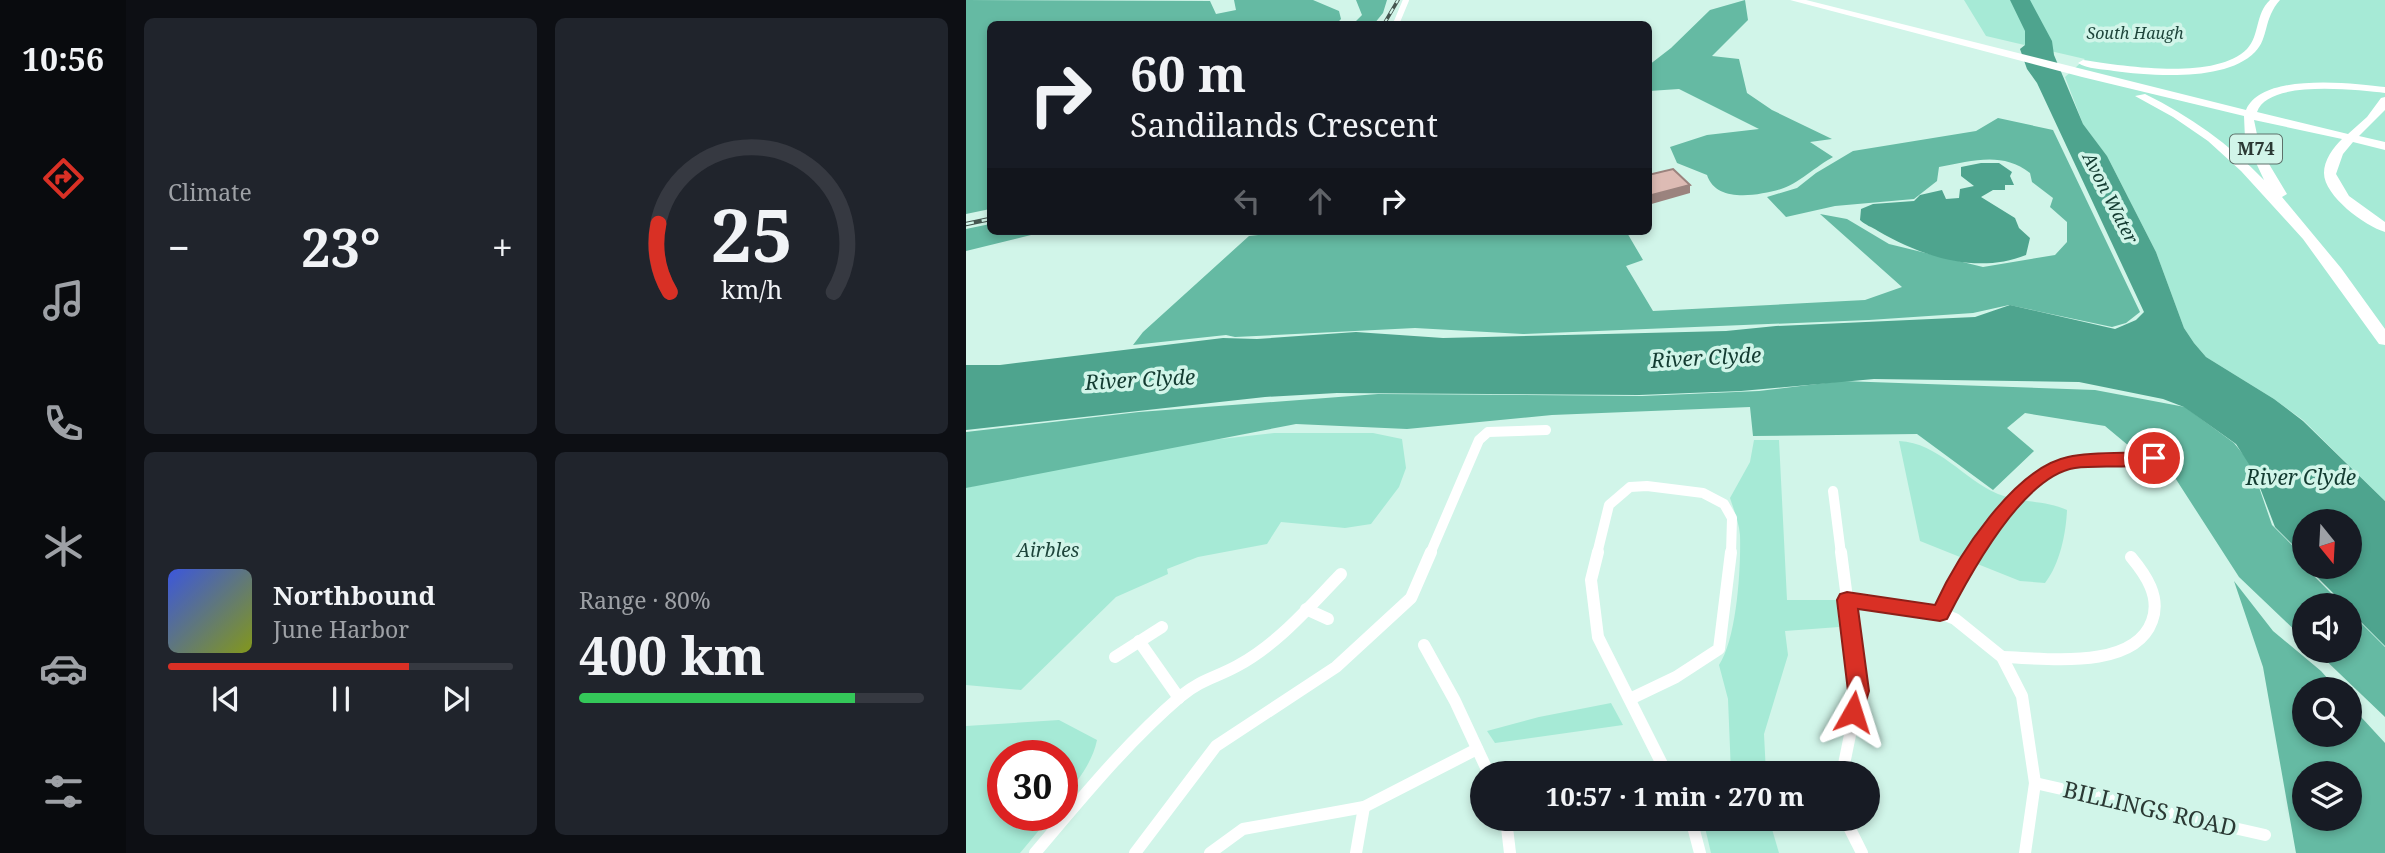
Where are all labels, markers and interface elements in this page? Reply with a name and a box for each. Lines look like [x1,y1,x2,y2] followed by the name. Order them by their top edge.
[2086,22,2184,44] park label: South Haugh
[22,37,104,80] text: 10:56
[1130,40,1246,106] text: 60 m
[1015,49,1106,140] icon: right
[1130,103,1438,146] text: Sandilands Crescent
[2230,134,2282,164] road number: M74
[2077,146,2144,248] water label: Avon Water
[39,154,88,203] icon: directions
[168,176,252,208] text: Climate
[1228,182,1266,220] icon: left
[1301,182,1339,220] icon: ahead
[1374,182,1412,220] icon: right
[710,184,793,283] text: 25
[301,211,381,282] text: 23°
[168,221,190,273] text: −
[492,221,513,273] text: +
[721,272,782,306] text: km/h
[39,276,88,325] icon: music
[1649,340,1762,374] water label: River Clyde
[1083,362,1196,396] water label: River Clyde
[39,399,88,448] icon: phone
[2124,428,2184,488] pin
[2135,439,2173,477] icon: arrive
[2245,463,2356,491] water label: River Clyde
[2292,509,2362,579] north arrow
[2292,509,2362,831] map controls
[39,522,88,571] icon: climate
[1015,537,1080,563] park label: Airbles
[273,577,435,613] text: Northbound
[579,584,711,616] text: Range · 80%
[2292,593,2362,663] button: sound
[273,613,409,645] text: June Harbor
[579,619,765,690] text: 400 km
[39,644,88,693] icon: car
[1816,675,1890,749] position arrow
[2292,677,2362,747] button: search
[207,680,245,718] icon: previous
[322,680,360,718] icon: pause
[437,680,475,718] icon: next
[987,740,1078,831] speed limit sign: 30
[2292,761,2362,831] button: layers
[39,767,88,816] icon: filters
[2060,773,2240,844] street label: BILLINGS ROAD
[1545,778,1805,814] text: 10:57 · 1 min · 270 m

